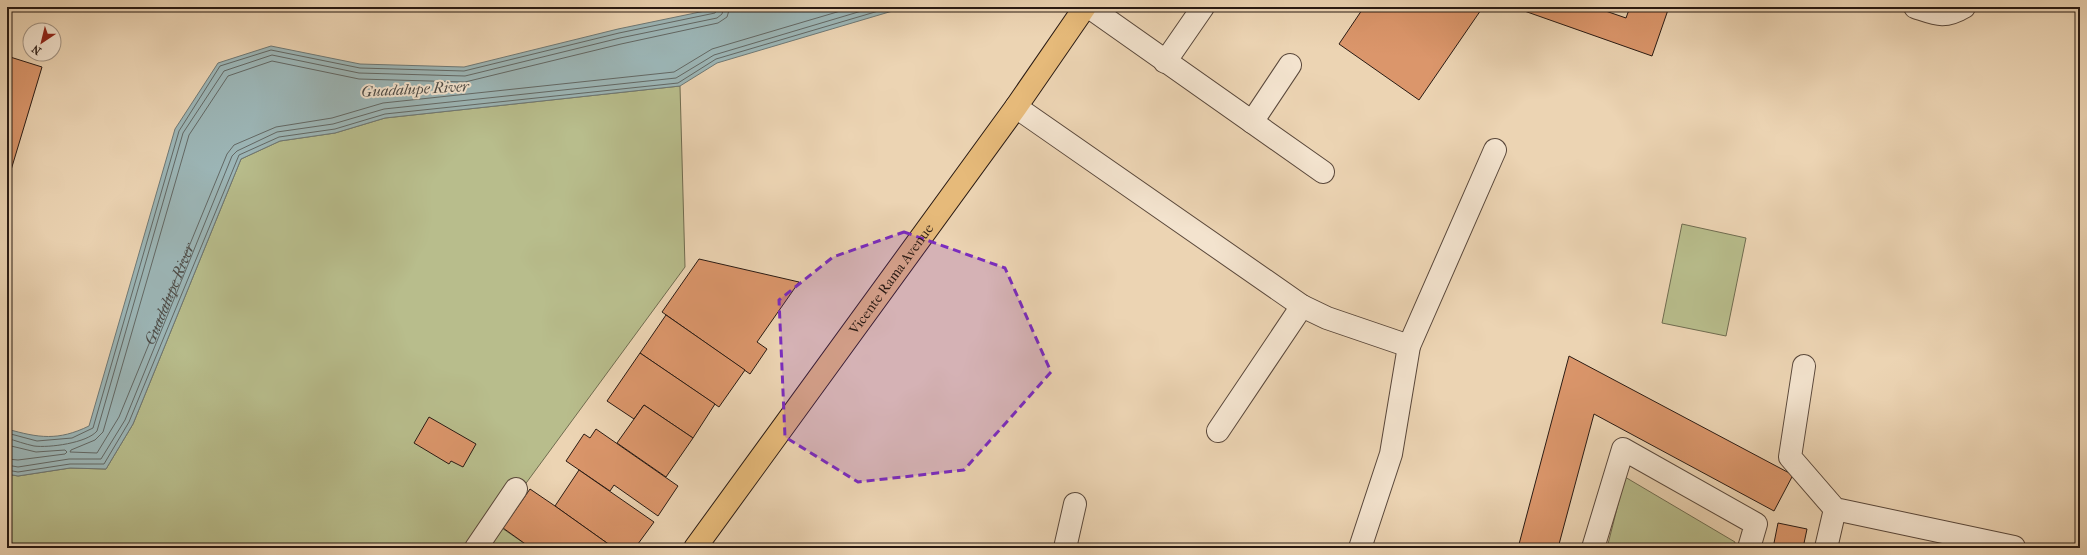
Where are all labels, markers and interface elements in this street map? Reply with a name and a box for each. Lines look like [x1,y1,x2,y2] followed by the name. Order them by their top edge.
[22,22,62,62] north arrow
[29,42,44,58] text: N
[361,77,471,101] water label: Guadalupe River
[845,220,937,338] street label: Vicente Rama Avenue
[141,240,199,347] water label: Guadalupe River

